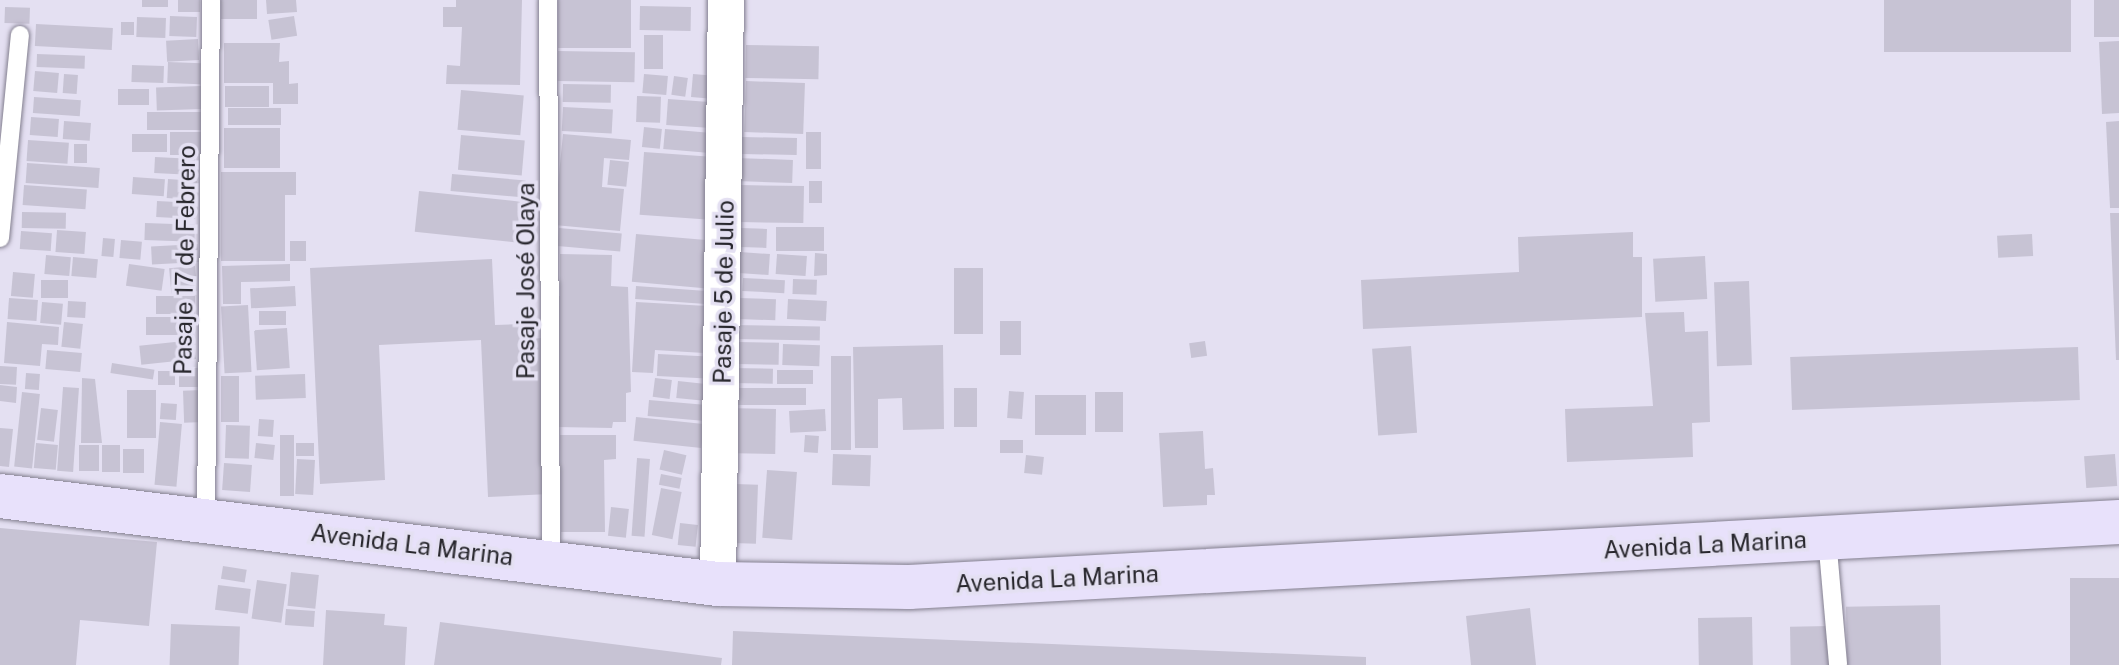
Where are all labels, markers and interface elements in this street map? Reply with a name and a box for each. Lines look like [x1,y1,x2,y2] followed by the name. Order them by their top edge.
[169,145,201,375] street label: Pasaje 17 de Febrero
[512,182,540,380] street label: Pasaje José Olaya
[708,200,740,384] street label: Pasaje 5 de Julio
[309,518,515,572] street label: Avenida La Marina
[1602,525,1808,565] street label: Avenida La Marina
[954,559,1160,599] street label: Avenida La Marina

